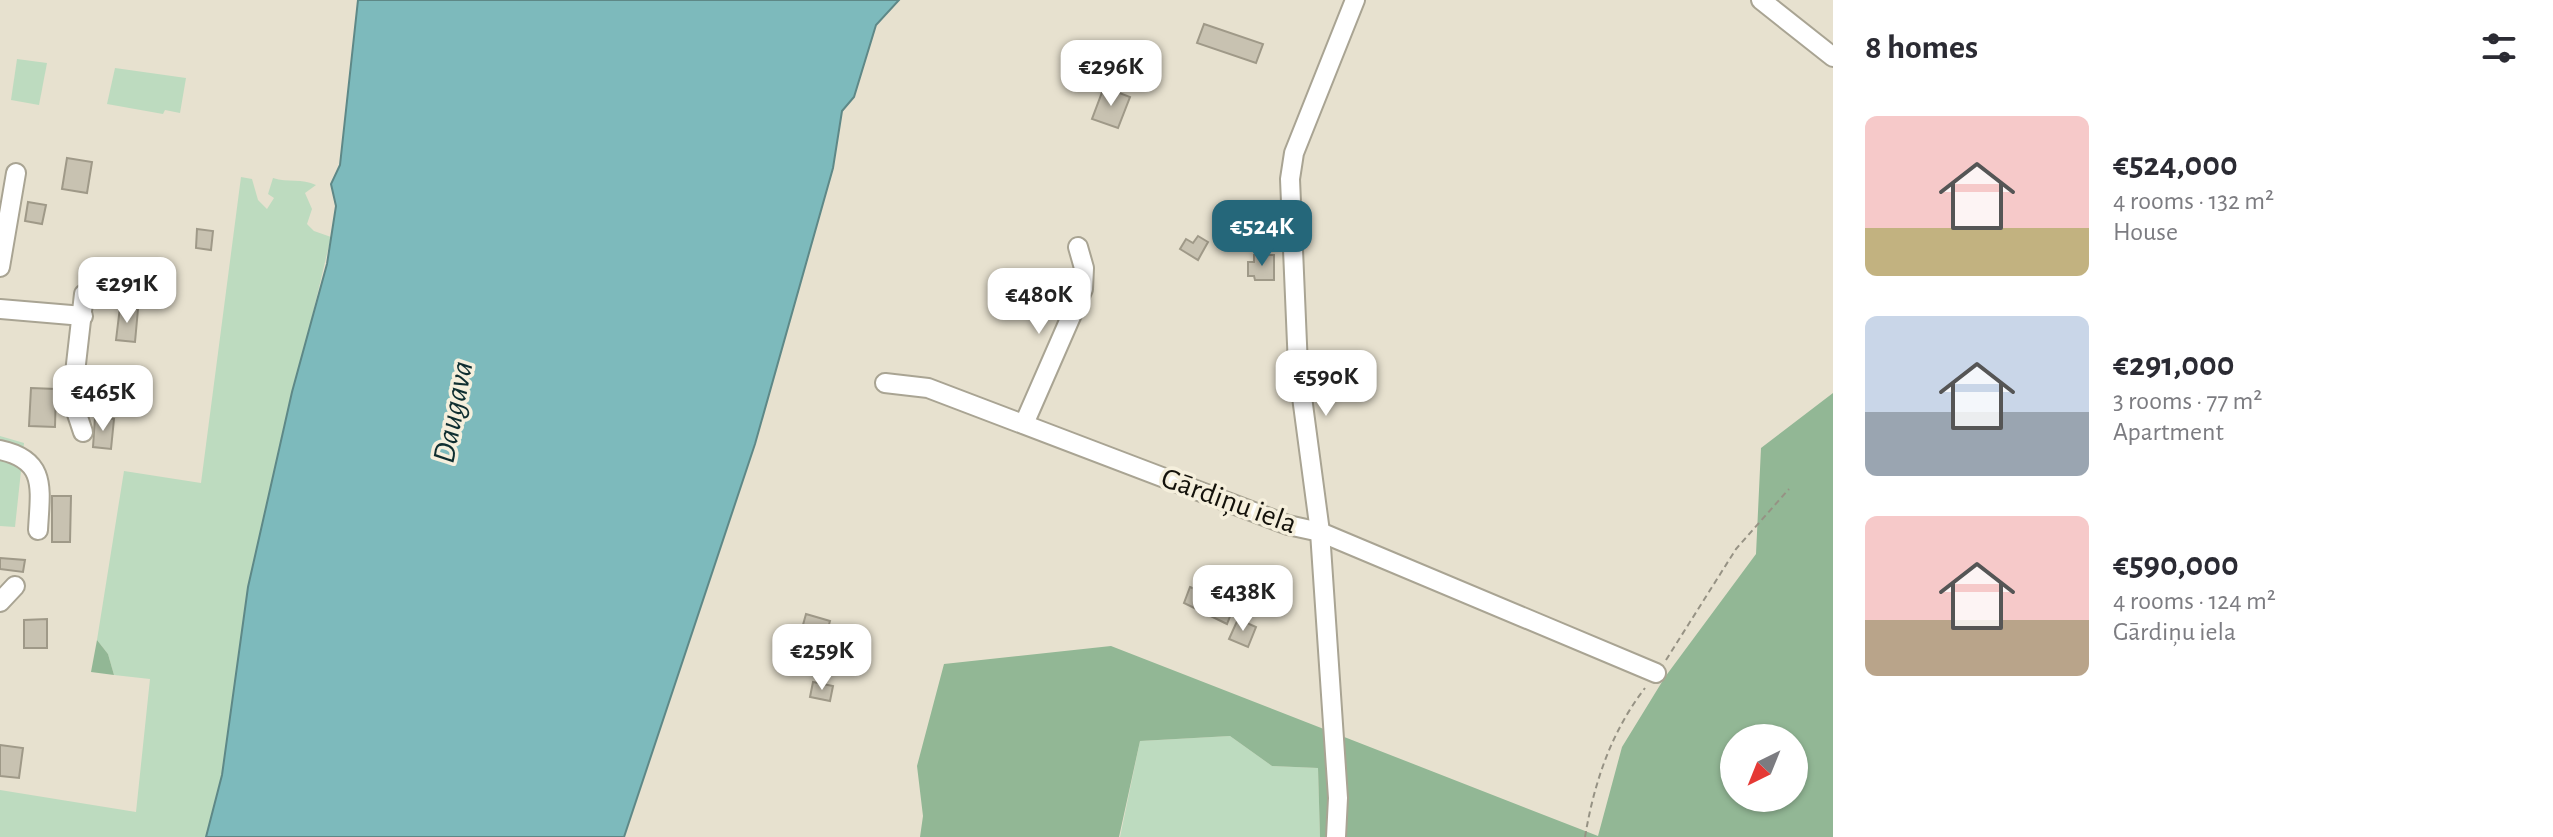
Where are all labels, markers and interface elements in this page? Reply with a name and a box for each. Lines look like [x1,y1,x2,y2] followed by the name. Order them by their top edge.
[2477,26,2521,70] icon: filters
[1865,31,1978,65] text: 8 homes
[1055,40,1167,108] pin: €296K
[1079,53,1143,79] text: €296K
[1929,148,2025,244] icon: home
[2113,148,2238,182] text: €524,000
[2113,188,2274,214] text: 4 rooms · 132 m²
[1206,200,1318,268] pin: €524K
[1230,213,1294,239] text: €524K
[2113,219,2178,245] text: House
[71,257,183,325] pin: €291K
[983,268,1095,336] pin: €480K
[96,270,158,296] text: €291K
[1006,281,1072,307] text: €480K
[1929,348,2025,444] icon: home
[2113,348,2234,382] text: €291,000
[1270,350,1382,418] pin: €590K
[427,358,479,466] water label: Daugava
[1294,363,1358,389] text: €590K
[47,365,159,433] pin: €465K
[71,378,135,404] text: €465K
[2113,388,2262,414] text: 3 rooms · 77 m²
[2113,419,2224,445] text: Apartment
[1157,463,1301,541] street label: Gārdiņu iela
[1929,548,2025,644] icon: home
[2113,548,2239,582] text: €590,000
[1187,565,1299,633] pin: €438K
[1211,578,1275,604] text: €438K
[2113,588,2276,614] text: 4 rooms · 124 m²
[2113,619,2236,645] text: Gārdiņu iela
[766,624,878,692] pin: €259K
[790,637,854,663] text: €259K
[1720,724,1808,812] north arrow
[1720,724,1808,812] map controls

